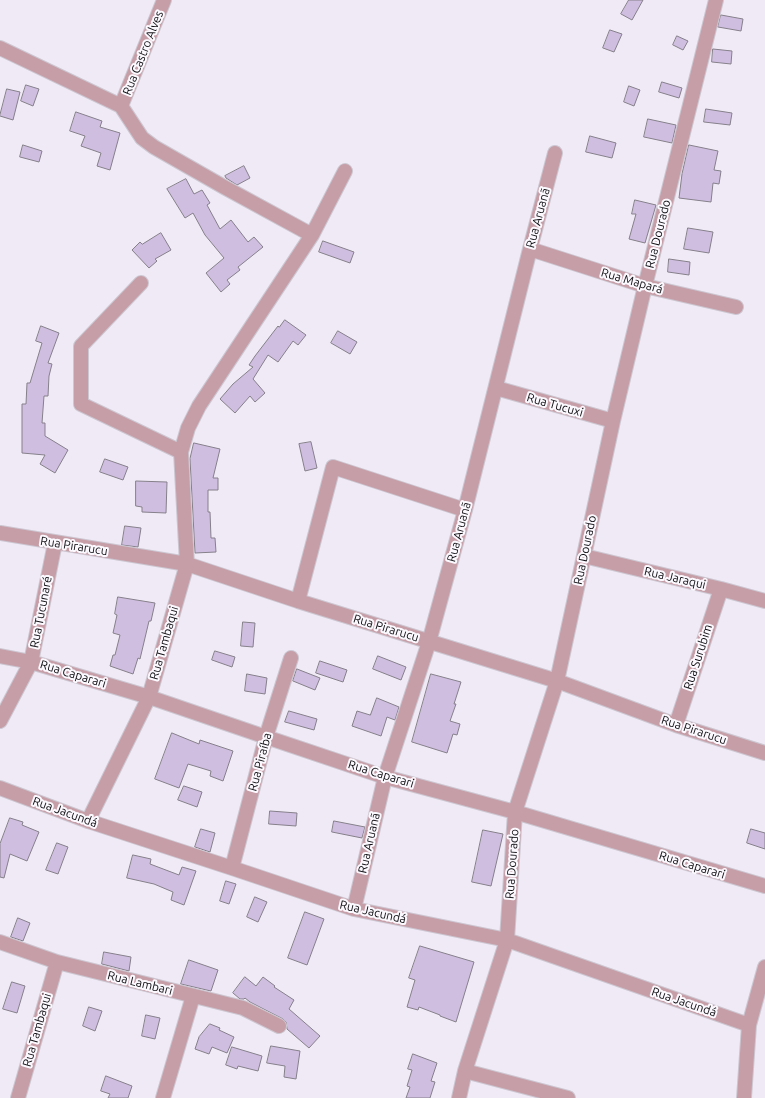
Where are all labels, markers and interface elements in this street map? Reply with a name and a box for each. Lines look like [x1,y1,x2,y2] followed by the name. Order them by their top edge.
[120,9,166,97] street label: Rua Castro Alves
[523,186,553,250] street label: Rua Aruanã
[643,198,673,270] street label: Rua Dourado
[599,265,665,297] street label: Rua Mapará
[525,390,585,420] street label: Rua Tucuxi
[444,500,474,564] street label: Rua Aruanã
[571,514,599,586] street label: Rua Dourado
[39,534,109,558] street label: Rua Pirarucu
[643,564,707,592] street label: Rua Jaraqui
[27,575,55,649] street label: Rua Tucunaré
[147,605,181,681] street label: Rua Tambaqui
[351,611,421,645] street label: Rua Pirarucu
[681,622,715,692] street label: Rua Surubim
[38,657,108,691] street label: Rua Caparari
[660,713,728,747] street label: Rua Pirarucu
[245,731,275,793] street label: Rua Piraíba
[346,757,416,791] street label: Rua Caparari
[31,794,99,830] street label: Rua Jacundá
[355,811,383,875] street label: Rua Aruanã
[502,828,522,900] street label: Rua Dourado
[657,848,727,882] street label: Rua Caparari
[338,897,408,927] street label: Rua Jacundá
[106,968,174,998] street label: Rua Lambari
[650,984,718,1020] street label: Rua Jacundá
[20,992,54,1068] street label: Rua Tambaqui

